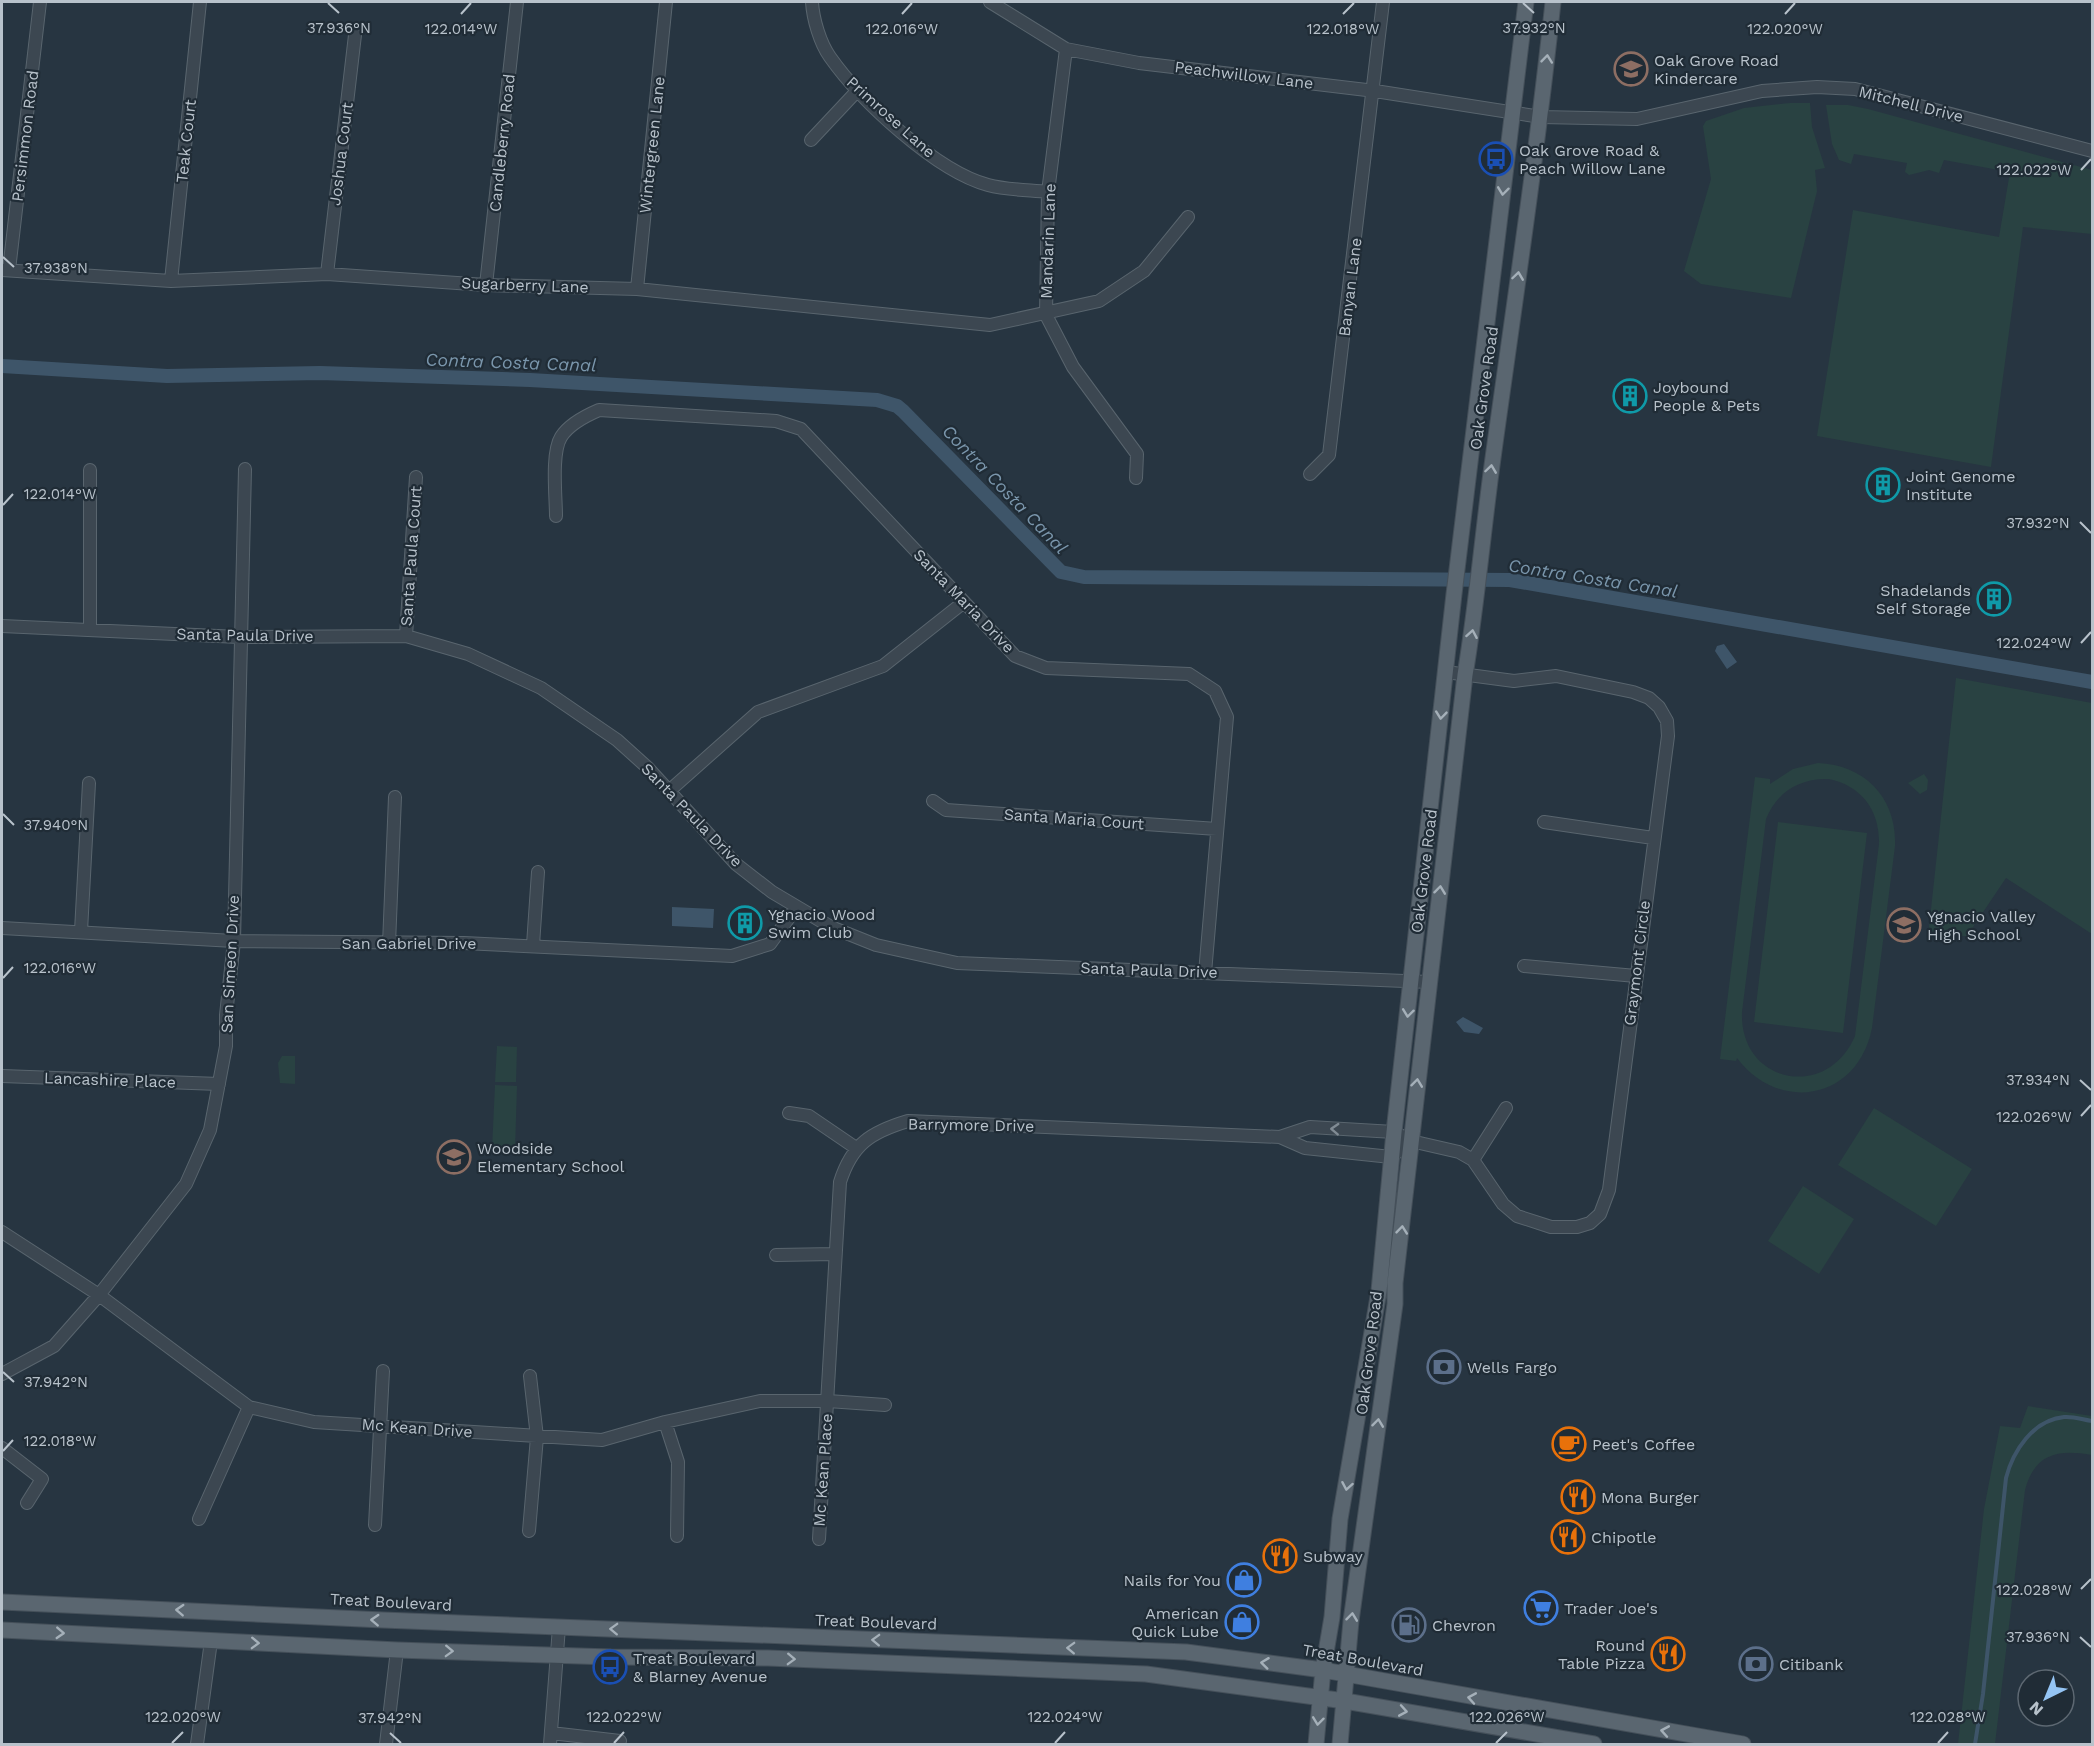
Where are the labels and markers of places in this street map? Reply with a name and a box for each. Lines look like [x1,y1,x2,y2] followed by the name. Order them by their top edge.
[1613,51,1649,87] school or university icon: Oak Grove Road Kindercare
[1654,51,1779,88] place label: Oak Grove Road Kindercare
[1478,141,1514,177] bus stop icon: Oak Grove Road & Peach Willow Lane
[1519,141,1666,178] place label: Oak Grove Road & Peach Willow Lane
[1612,378,1648,414] building icon: Joybound People & Pets
[1653,378,1760,415] place label: Joybound People & Pets
[1865,467,1901,503] building icon: Joint Genome Institute
[1906,467,2016,504] place label: Joint Genome Institute
[1876,581,1971,618] place label: Shadelands Self Storage
[1976,581,2012,617] building icon: Shadelands Self Storage
[727,905,763,941] building icon: Ygnacio Wood Swim Club
[768,905,875,942] place label: Ygnacio Wood Swim Club
[1886,907,1922,943] school or university icon: Ygnacio Valley High School
[1927,907,2036,944] place label: Ygnacio Valley High School
[436,1139,472,1175] school or university icon: Woodside Elementary School
[477,1139,625,1176] place label: Woodside Elementary School
[1426,1349,1462,1385] bank icon: Wells Fargo
[1467,1358,1557,1377] place label: Wells Fargo
[1551,1426,1587,1462] cafe icon: Peet's Coffee
[1592,1435,1695,1454] place label: Peet's Coffee
[1560,1479,1596,1515] restaurant icon: Mona Burger
[1601,1488,1699,1507] place label: Mona Burger
[1550,1519,1586,1555] restaurant icon: Chipotle
[1591,1528,1656,1547] place label: Chipotle
[1262,1538,1298,1574] restaurant icon: Subway
[1303,1547,1364,1566] place label: Subway
[1226,1562,1262,1598] shop icon: Nails for You
[1123,1571,1221,1590] place label: Nails for You
[1523,1590,1559,1626] supermarket icon: Trader Joe's
[1564,1599,1658,1618] place label: Trader Joe's
[1131,1604,1219,1641] place label: American Quick Lube
[1224,1604,1260,1640] shop icon: American Quick Lube
[1391,1607,1427,1643] fuel station icon: Chevron
[1432,1616,1496,1635] place label: Chevron
[1558,1636,1645,1673] place label: Round Table Pizza
[1650,1636,1686,1672] restaurant icon: Round Table Pizza
[1738,1646,1774,1682] bank icon: Citibank
[592,1649,628,1685] bus stop icon: Treat Boulevard & Blarney Avenue
[633,1649,767,1686] place label: Treat Boulevard & Blarney Avenue
[1779,1655,1843,1674] place label: Citibank

